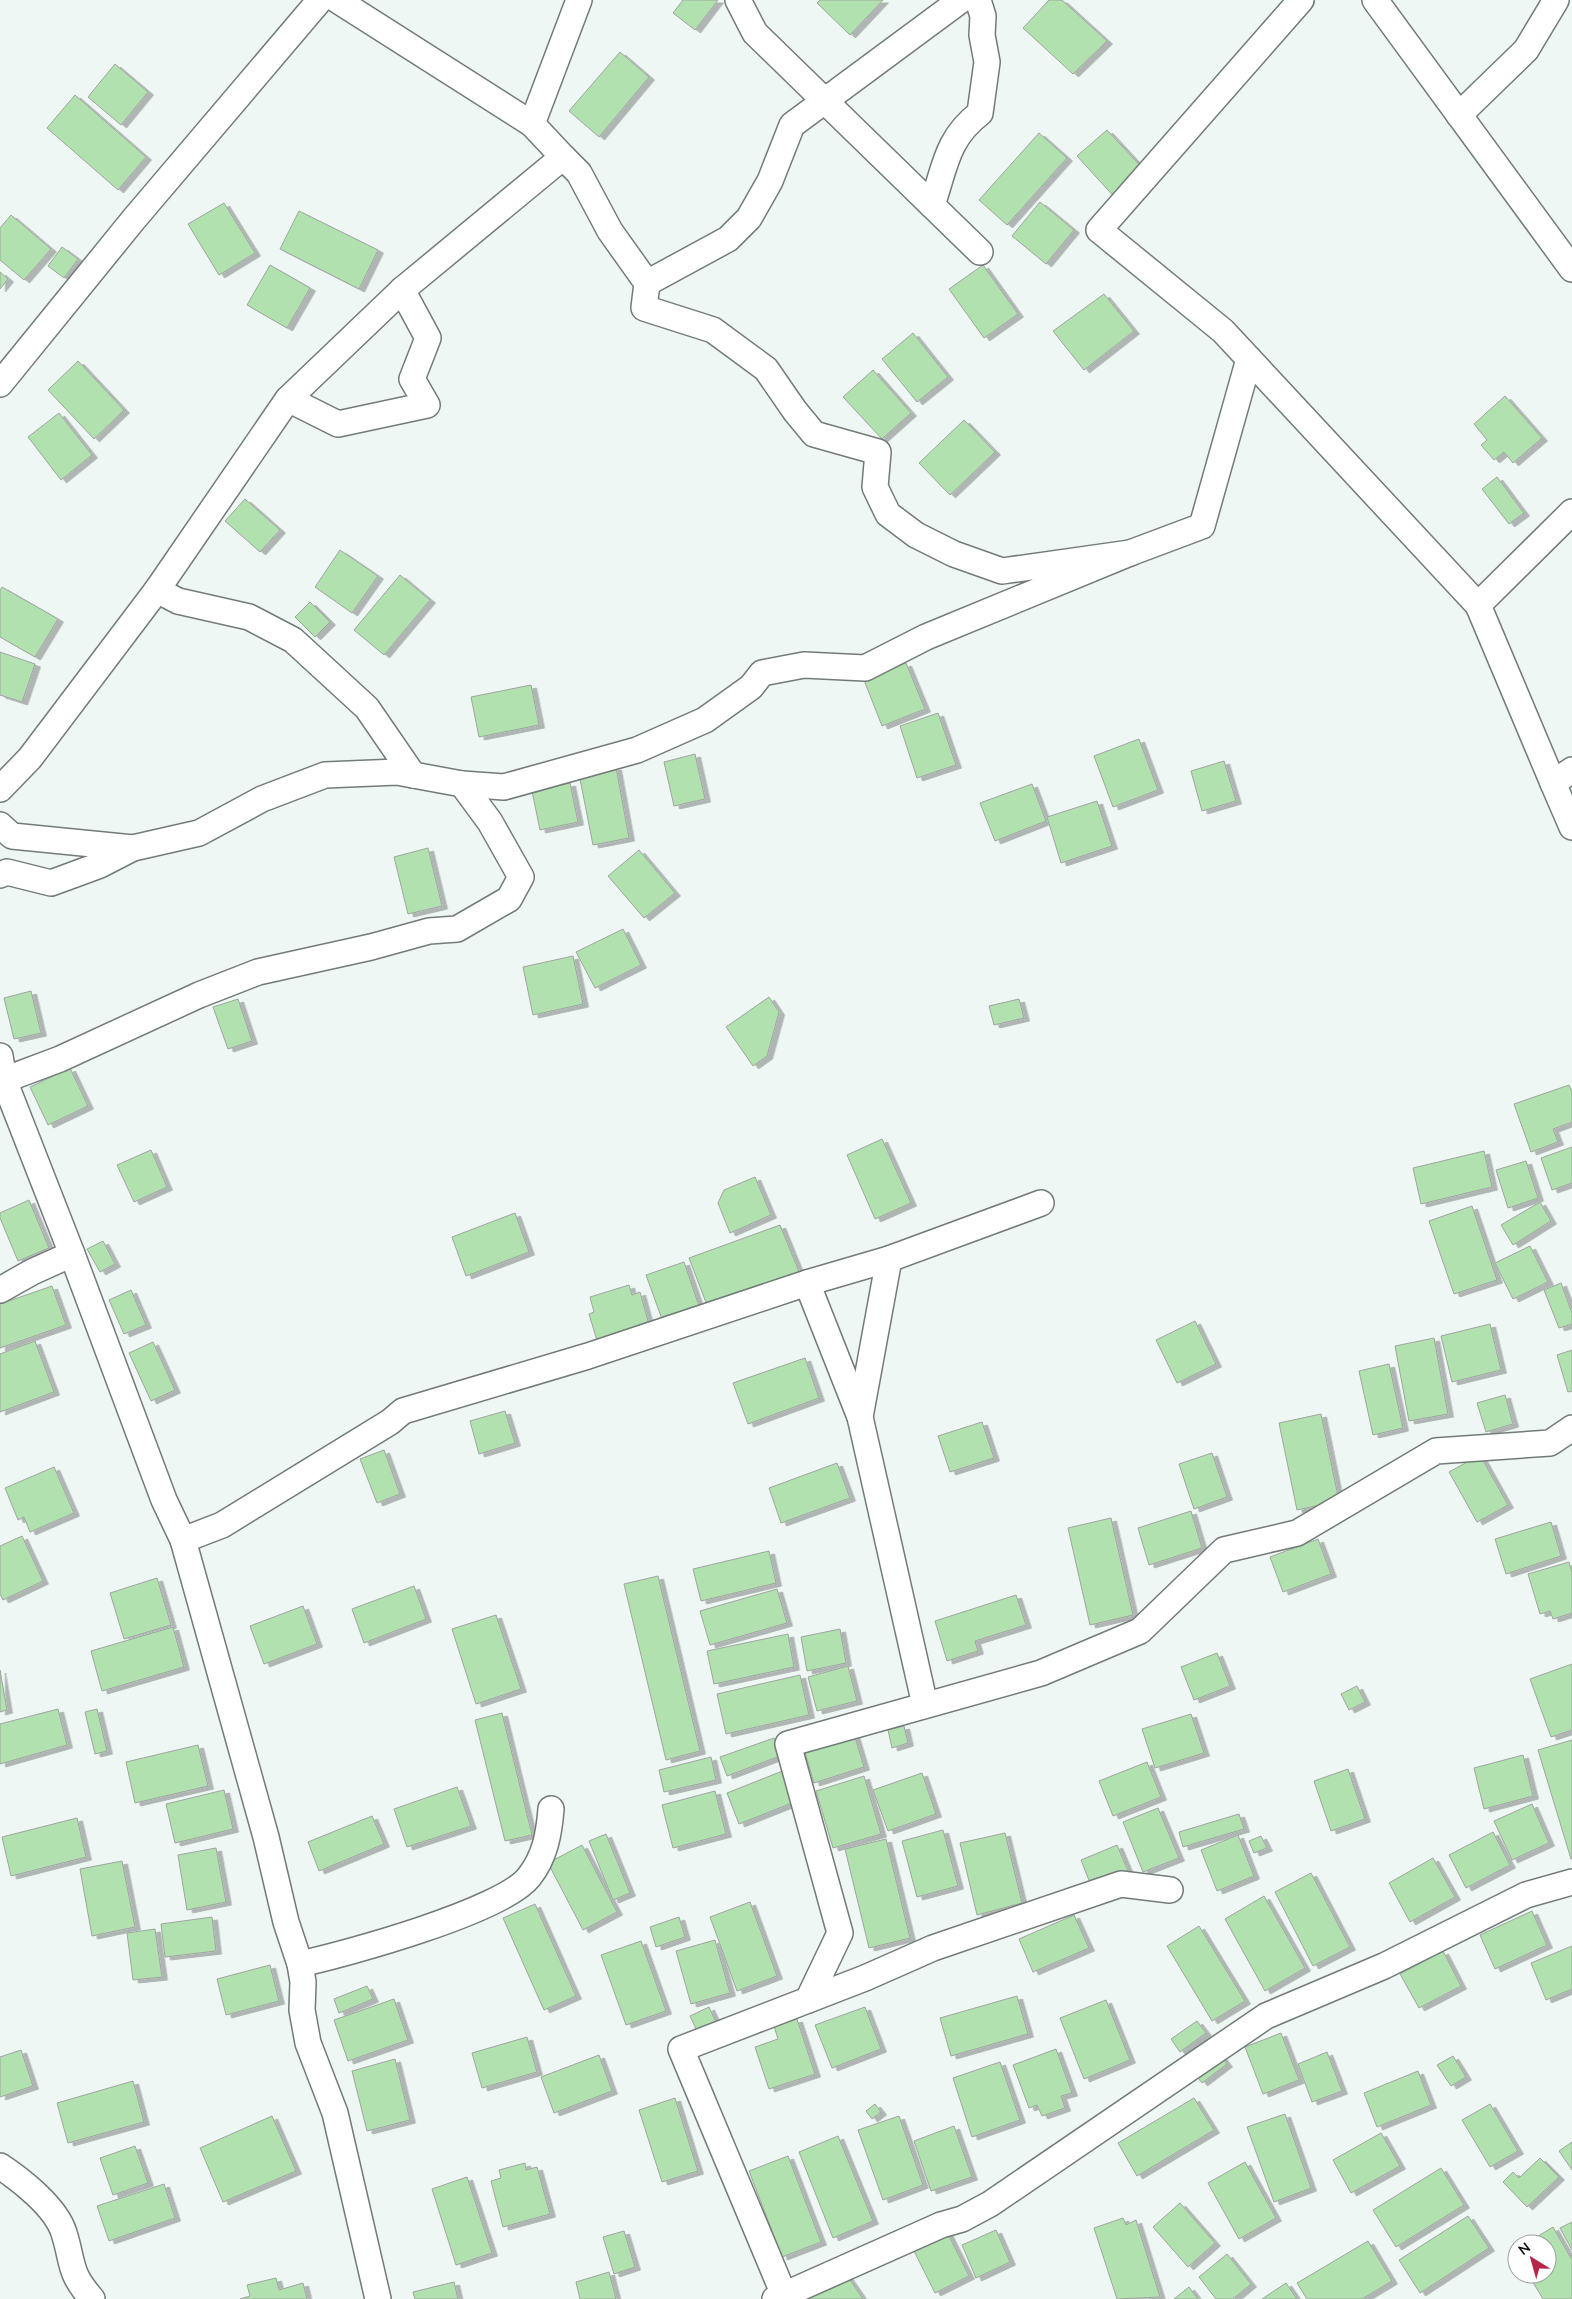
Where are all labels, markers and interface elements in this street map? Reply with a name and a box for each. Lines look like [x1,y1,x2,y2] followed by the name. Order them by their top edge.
[1507,2234,1557,2284] north arrow
[1515,2238,1534,2259] text: N

